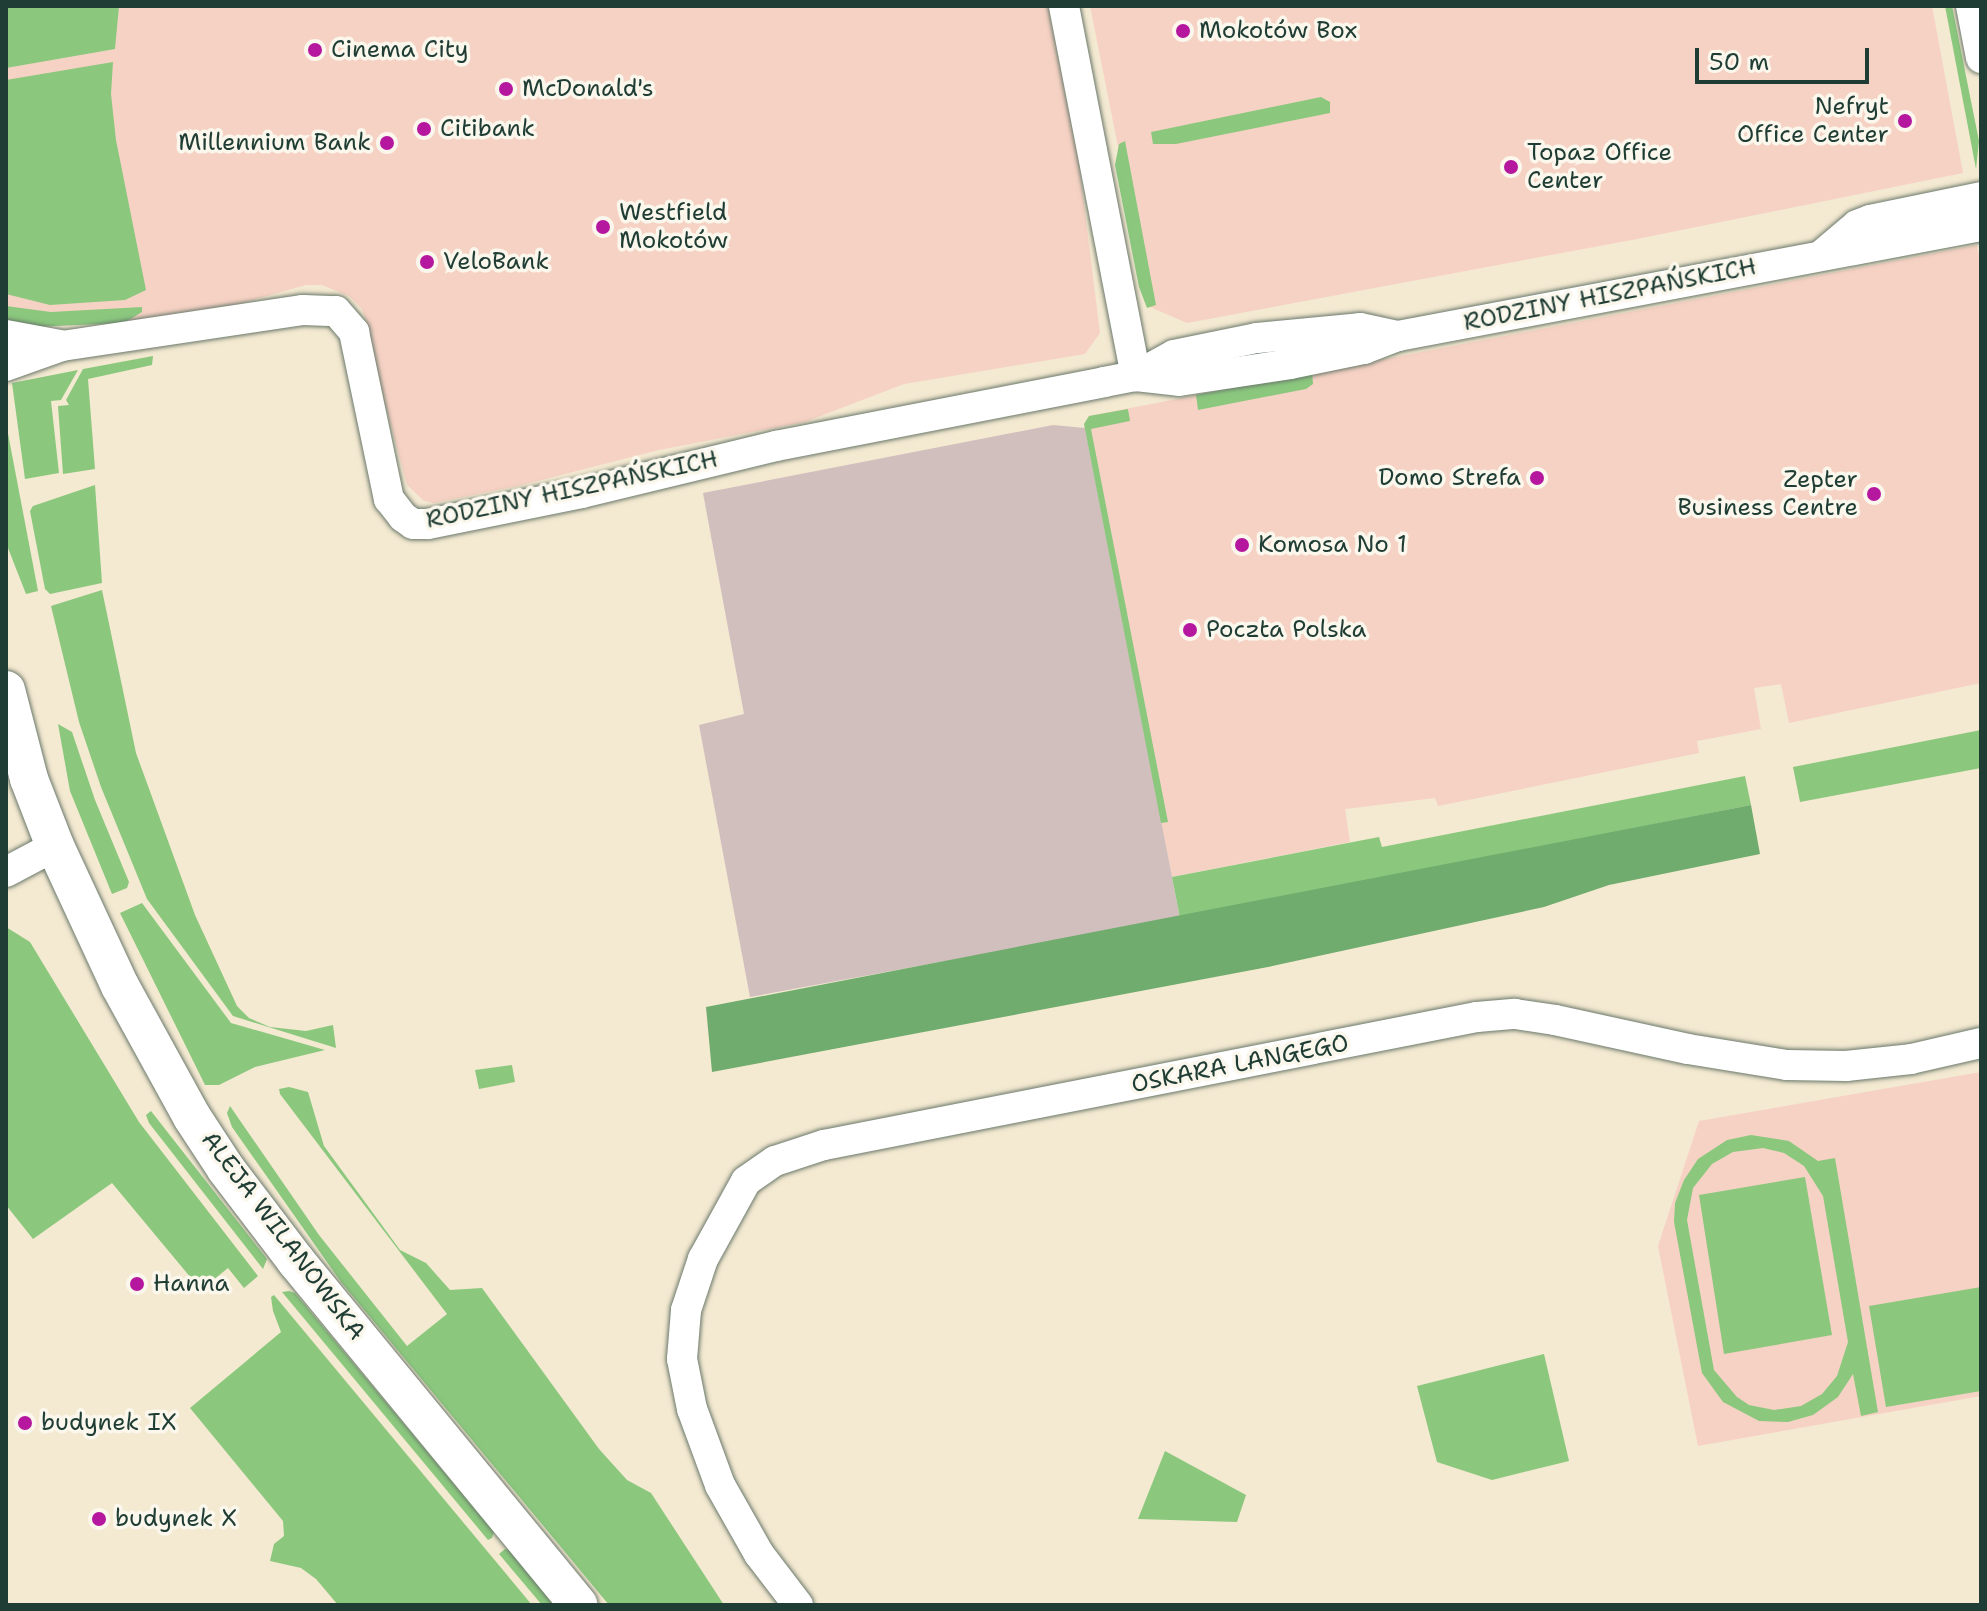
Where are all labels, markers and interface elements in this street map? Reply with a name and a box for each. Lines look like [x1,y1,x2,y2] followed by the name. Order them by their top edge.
[1199,17,1357,45] place label: Mokotów Box
[1174,22,1192,40] marker: Mokotów Box
[1699,32,1873,82] scale bar
[331,36,469,64] place label: Cinema City
[306,41,324,59] marker: Cinema City
[1709,46,1769,78] text: 50 m
[522,75,654,103] place label: McDonald's
[497,80,515,98] marker: McDonald's
[1737,93,1889,149] place label: Nefryt Office Center
[1896,112,1914,130] marker: Nefryt Office Center
[440,115,535,143] place label: Citibank
[415,120,433,138] marker: Citibank
[178,129,371,157] place label: Millennium Bank
[378,134,396,152] marker: Millennium Bank
[1527,139,1672,195] place label: Topaz Office Center
[1502,158,1520,176] marker: Topaz Office Center
[619,199,728,255] place label: Westfield Mokotów
[594,218,612,236] marker: Westfield Mokotów
[443,248,549,276] place label: VeloBank
[1461,252,1759,338] street label: RODZINY HISZPAŃSKICH
[418,253,436,271] marker: VeloBank
[424,445,720,535] street label: RODZINY HISZPAŃSKICH
[1379,464,1521,492] place label: Domo Strefa
[1678,466,1858,522] place label: Zepter Business Centre
[1528,469,1546,487] marker: Domo Strefa
[1865,485,1883,503] marker: Zepter Business Centre
[1258,531,1407,559] place label: Komosa No 1
[1233,536,1251,554] marker: Komosa No 1
[1206,616,1367,644] place label: Poczta Polska
[1181,621,1199,639] marker: Poczta Polska
[1129,1029,1351,1099] street label: OSKARA LANGEGO
[195,1126,371,1346] street label: ALEJA WILANOWSKA
[153,1270,229,1298] place label: Hanna
[128,1275,146,1293] marker: Hanna
[41,1409,177,1437] place label: budynek IX
[16,1414,34,1432] marker: budynek IX
[115,1505,237,1533] place label: budynek X
[90,1510,108,1528] marker: budynek X

